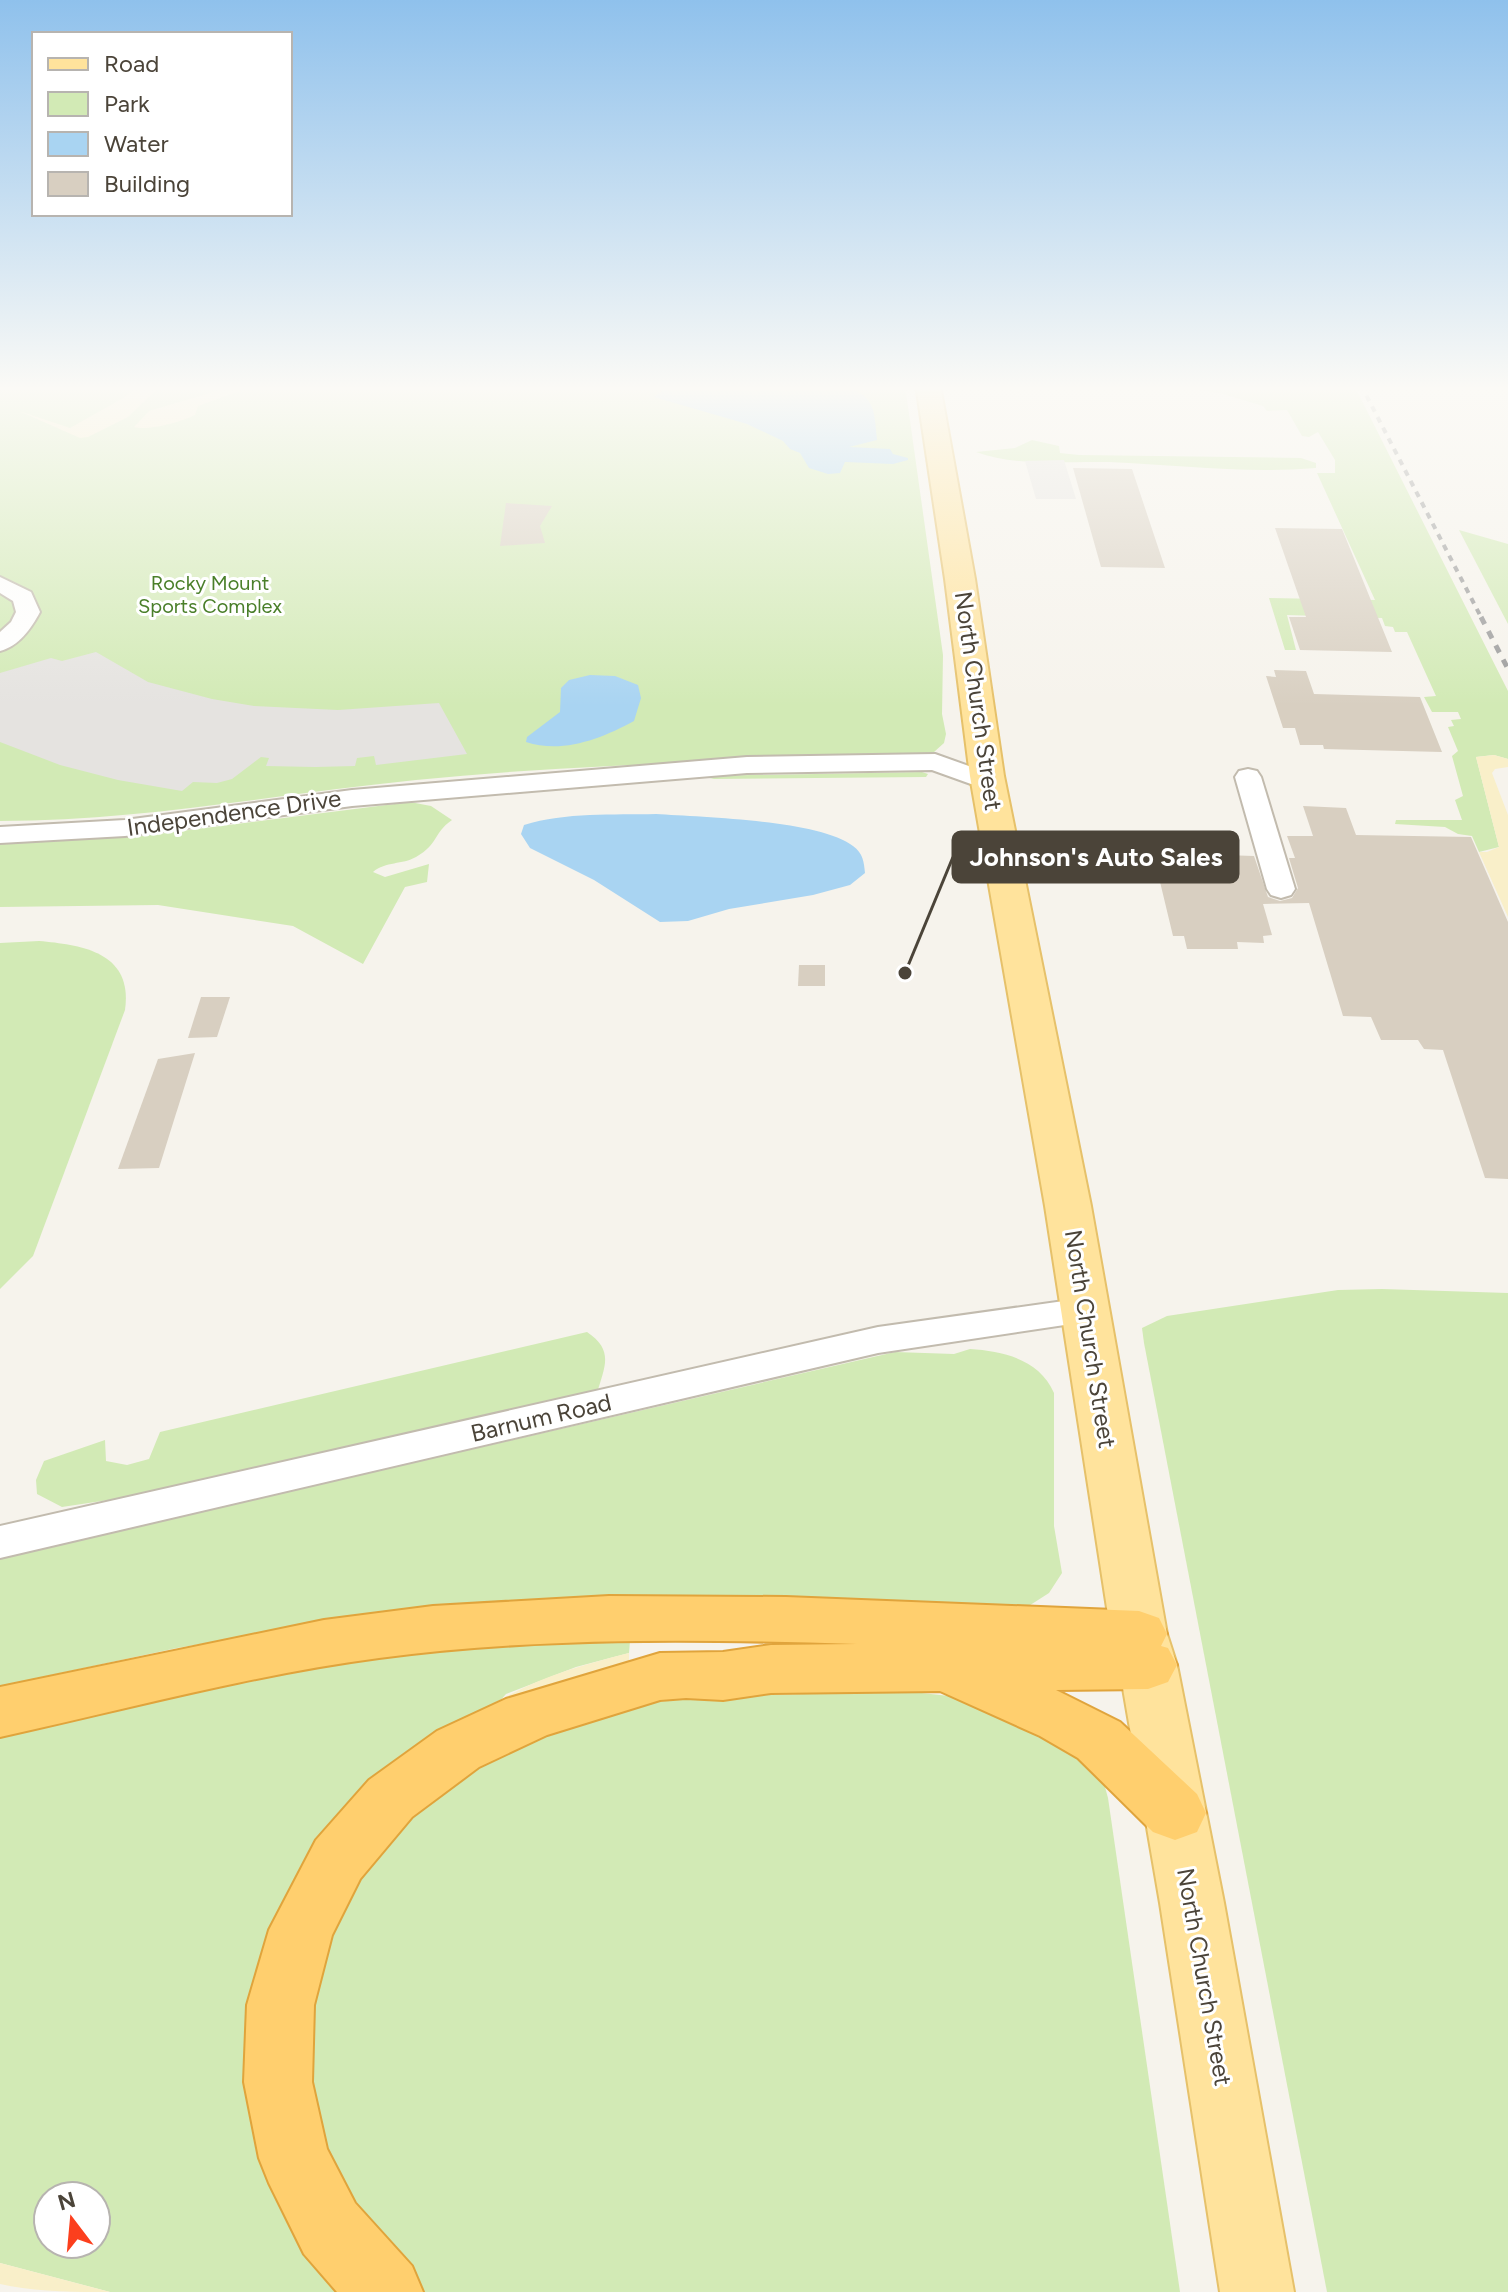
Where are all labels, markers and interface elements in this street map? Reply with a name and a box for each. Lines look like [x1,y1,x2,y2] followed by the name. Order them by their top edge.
[32,32,292,216] legend
[104,49,159,78] text: Road
[104,89,150,118] text: Park
[104,129,169,158] text: Water
[104,169,190,198] text: Building
[138,571,282,618] park label: Rocky Mount Sports Complex
[949,590,1008,812] street label: North Church Street
[125,783,343,842] street label: Independence Drive
[953,832,1238,882] callout: Johnson's Auto Sales
[969,841,1223,873] text: Johnson's Auto Sales
[1059,1228,1122,1450] street label: North Church Street
[468,1387,614,1448] street label: Barnum Road
[1171,1866,1238,2088] street label: North Church Street
[32,2180,112,2260] north arrow
[55,2186,79,2217] text: N

